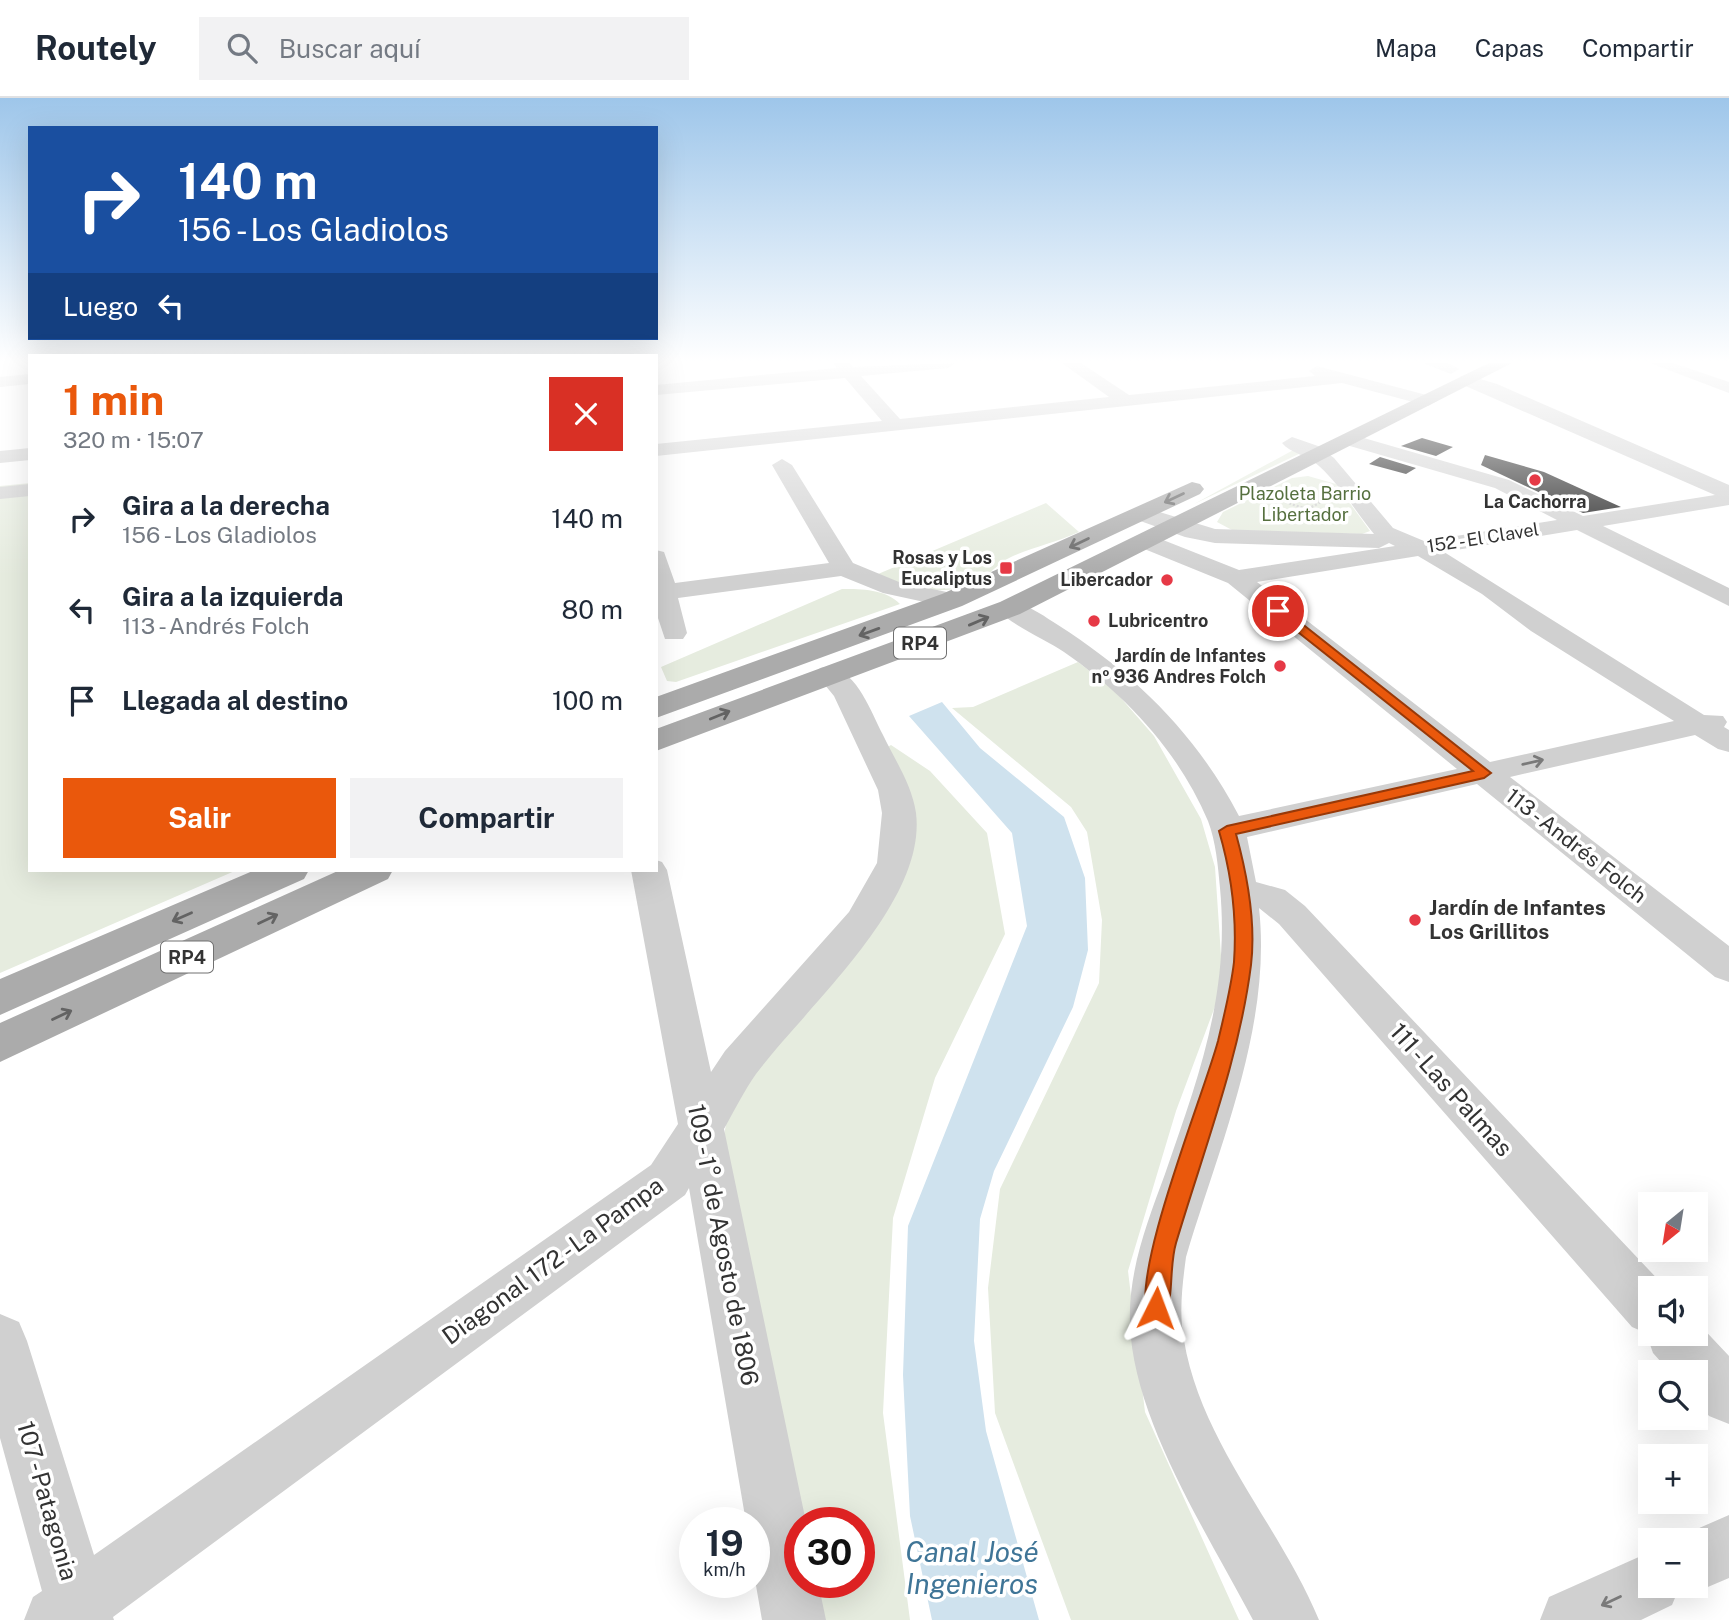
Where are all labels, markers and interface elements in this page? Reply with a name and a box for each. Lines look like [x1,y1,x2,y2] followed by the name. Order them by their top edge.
[199,17,689,80] search box
[35,29,157,67] text: Routely
[223,29,261,67] icon: search
[279,33,421,64] text: Buscar aquí
[1375,34,1437,62] text: Mapa
[1475,34,1544,62] text: Capas
[1582,34,1694,62] text: Compartir
[178,152,318,210] text: 140 m
[63,154,154,245] icon: right
[178,211,449,248] text: 156 - Los Gladiolos
[152,287,190,325] icon: left
[63,291,138,322] text: Luego
[63,375,164,424] text: 1 min
[549,377,623,451] button: close
[63,426,204,453] text: 320 m · 15:07
[1527,472,1543,488] marker: La Cachorra
[1239,483,1371,525] park label: Plazoleta Barrio Libertador
[122,490,330,521] text: Gira a la derecha
[1164,491,1185,505] one-way arrow
[1483,491,1587,512] place label: La Cachorra
[63,500,101,538] icon: right
[551,503,623,534] text: 140 m
[1426,518,1540,557] street label: 152 - El Clavel
[122,521,317,548] text: 156 - Los Gladiolos
[1069,537,1090,550] one-way arrow
[892,547,992,589] place label: Rosas y Los Eucaliptus
[998,560,1014,576] marker: Rosas y Los Eucaliptus
[1060,569,1154,590] place label: Libercador
[1159,572,1175,588] marker: Libercador
[122,581,344,612] text: Gira a la izquierda
[1248,581,1308,641] pin
[63,591,101,629] icon: left
[1259,592,1297,630] icon: arrive
[562,594,623,625] text: 80 m
[1108,610,1208,631] place label: Lubricentro
[122,612,309,639] text: 113 - Andrés Folch
[968,613,990,626] one-way arrow
[1086,613,1102,629] marker: Lubricentro
[859,626,881,639] one-way arrow
[894,628,946,658] road number: RP4
[1092,645,1266,687] place label: Jardín de Infantes nº 936 Andres Folch
[1272,658,1288,674] marker: Jardín de Infantes nº 936 Andres Folch
[63,682,101,720] icon: arrive
[122,685,348,716] text: Llegada al destino
[552,685,623,716] text: 100 m
[708,708,730,721] one-way arrow
[1521,755,1544,769] one-way arrow
[63,778,336,858] button: Salir
[350,778,623,858] button: Compartir
[1501,783,1651,908] street label: 113 - Andrés Folch
[1429,895,1606,944] place label: Jardín de Infantes Los Grillitos
[172,911,194,924] one-way arrow
[257,912,278,925] one-way arrow
[1407,912,1423,928] marker: Jardín de Infantes Los Grillitos
[161,942,213,972] road number: RP4
[51,1008,72,1021] one-way arrow
[1385,1017,1519,1162] street label: 111 - Las Palmas
[683,1102,765,1388] street label: 109 - 1° de Agosto de 1806
[437,1171,668,1350] street label: Diagonal 172 - La Pampa
[1638,1192,1708,1262] north arrow
[1638,1192,1708,1598] map controls
[1119,1271,1193,1345] position arrow
[1638,1276,1708,1346] button: sound
[1638,1360,1708,1430] button: search
[12,1418,84,1583] street label: 107 - Patagonia
[1638,1444,1708,1514] button: +
[784,1507,875,1598] speed limit sign: 30
[705,1523,744,1564] text: 19
[1638,1528,1708,1598] button: −
[905,1535,1039,1600] water label: Canal José Ingenieros
[703,1559,746,1580] text: km/h
[1601,1595,1622,1609] one-way arrow

